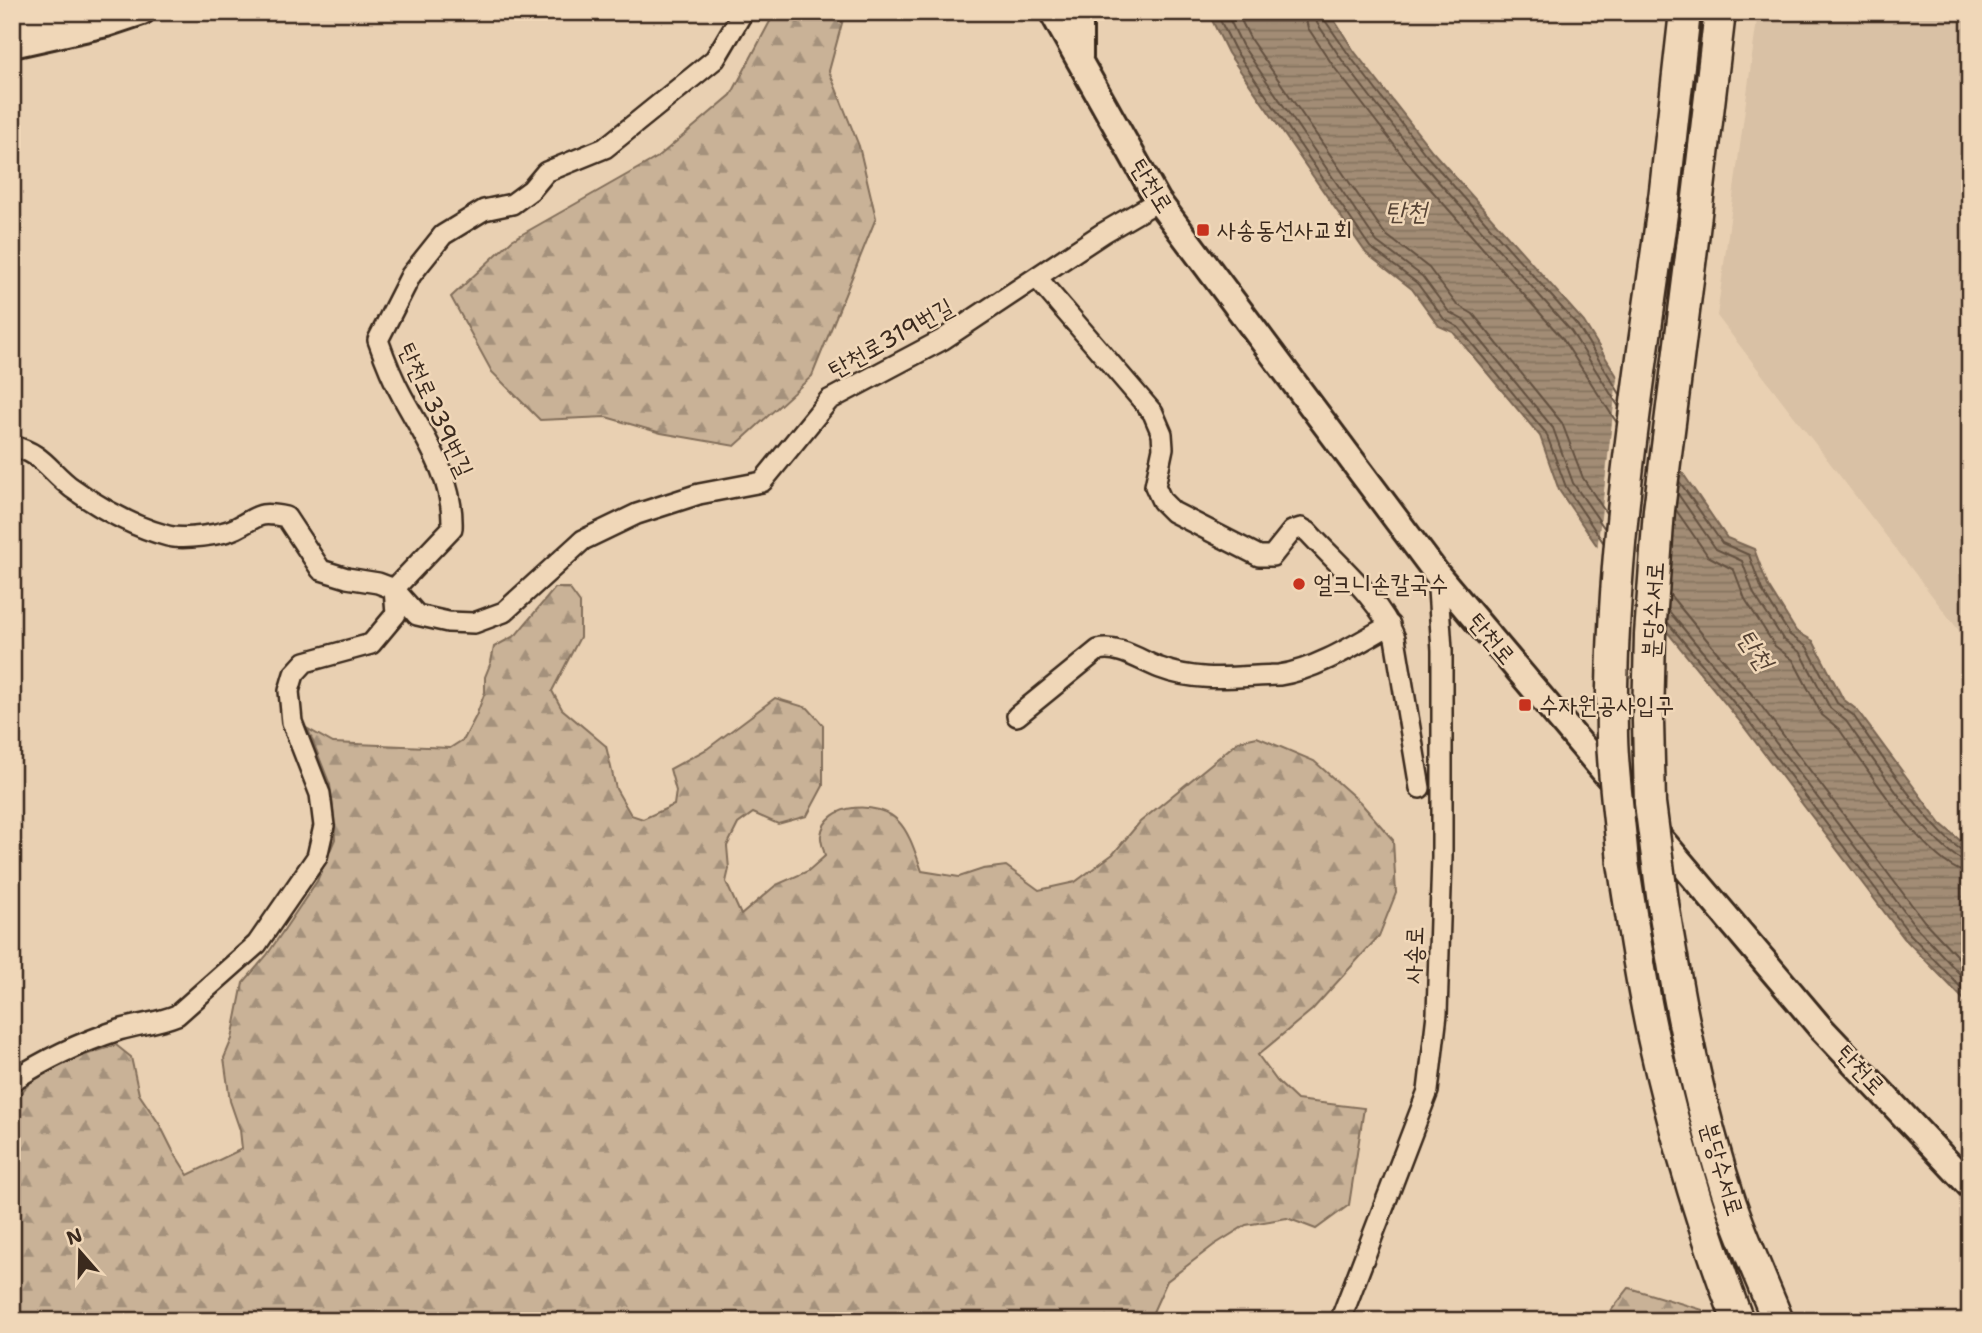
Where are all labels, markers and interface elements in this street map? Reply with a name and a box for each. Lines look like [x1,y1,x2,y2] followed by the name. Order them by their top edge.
[1123,153,1181,219] street label: 탄천로
[1385,193,1430,228] water label: 탄천
[1217,214,1352,246] place label: 사송동선사교회
[1195,222,1211,238] marker: 사송동선사교회
[823,291,959,385] street label: 탄천로319번길
[391,338,481,482] street label: 탄천로339번길
[1634,561,1672,659] street label: 분당수서로
[1313,568,1448,600] place label: 얼크니손칼국수
[1291,576,1307,592] marker: 얼크니손칼국수
[1461,607,1523,671] street label: 탄천로
[1730,622,1784,679] water label: 탄천
[1539,689,1674,721] place label: 수자원공사입구
[1517,697,1533,713] marker: 수자원공사입구
[1397,925,1431,985] street label: 사송로
[1830,1038,1892,1102] street label: 탄천로
[1693,1118,1751,1220] street label: 분당수서로
[46,1218,116,1288] north arrow
[63,1222,86,1251] text: N

